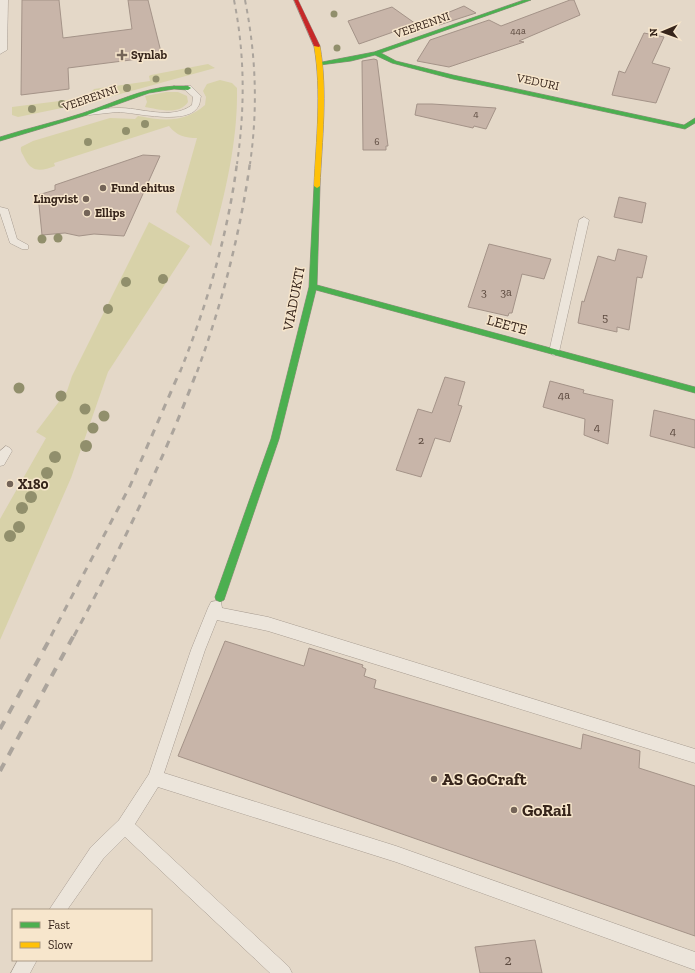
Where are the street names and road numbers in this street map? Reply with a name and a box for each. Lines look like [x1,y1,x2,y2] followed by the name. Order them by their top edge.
[391,9,452,41] street label: VEERENNI
[514,70,561,93] street label: VEDURI
[59,82,120,114] street label: VEERENNI
[279,266,309,333] street label: VIADUKTI
[485,311,529,339] street label: LEETE

